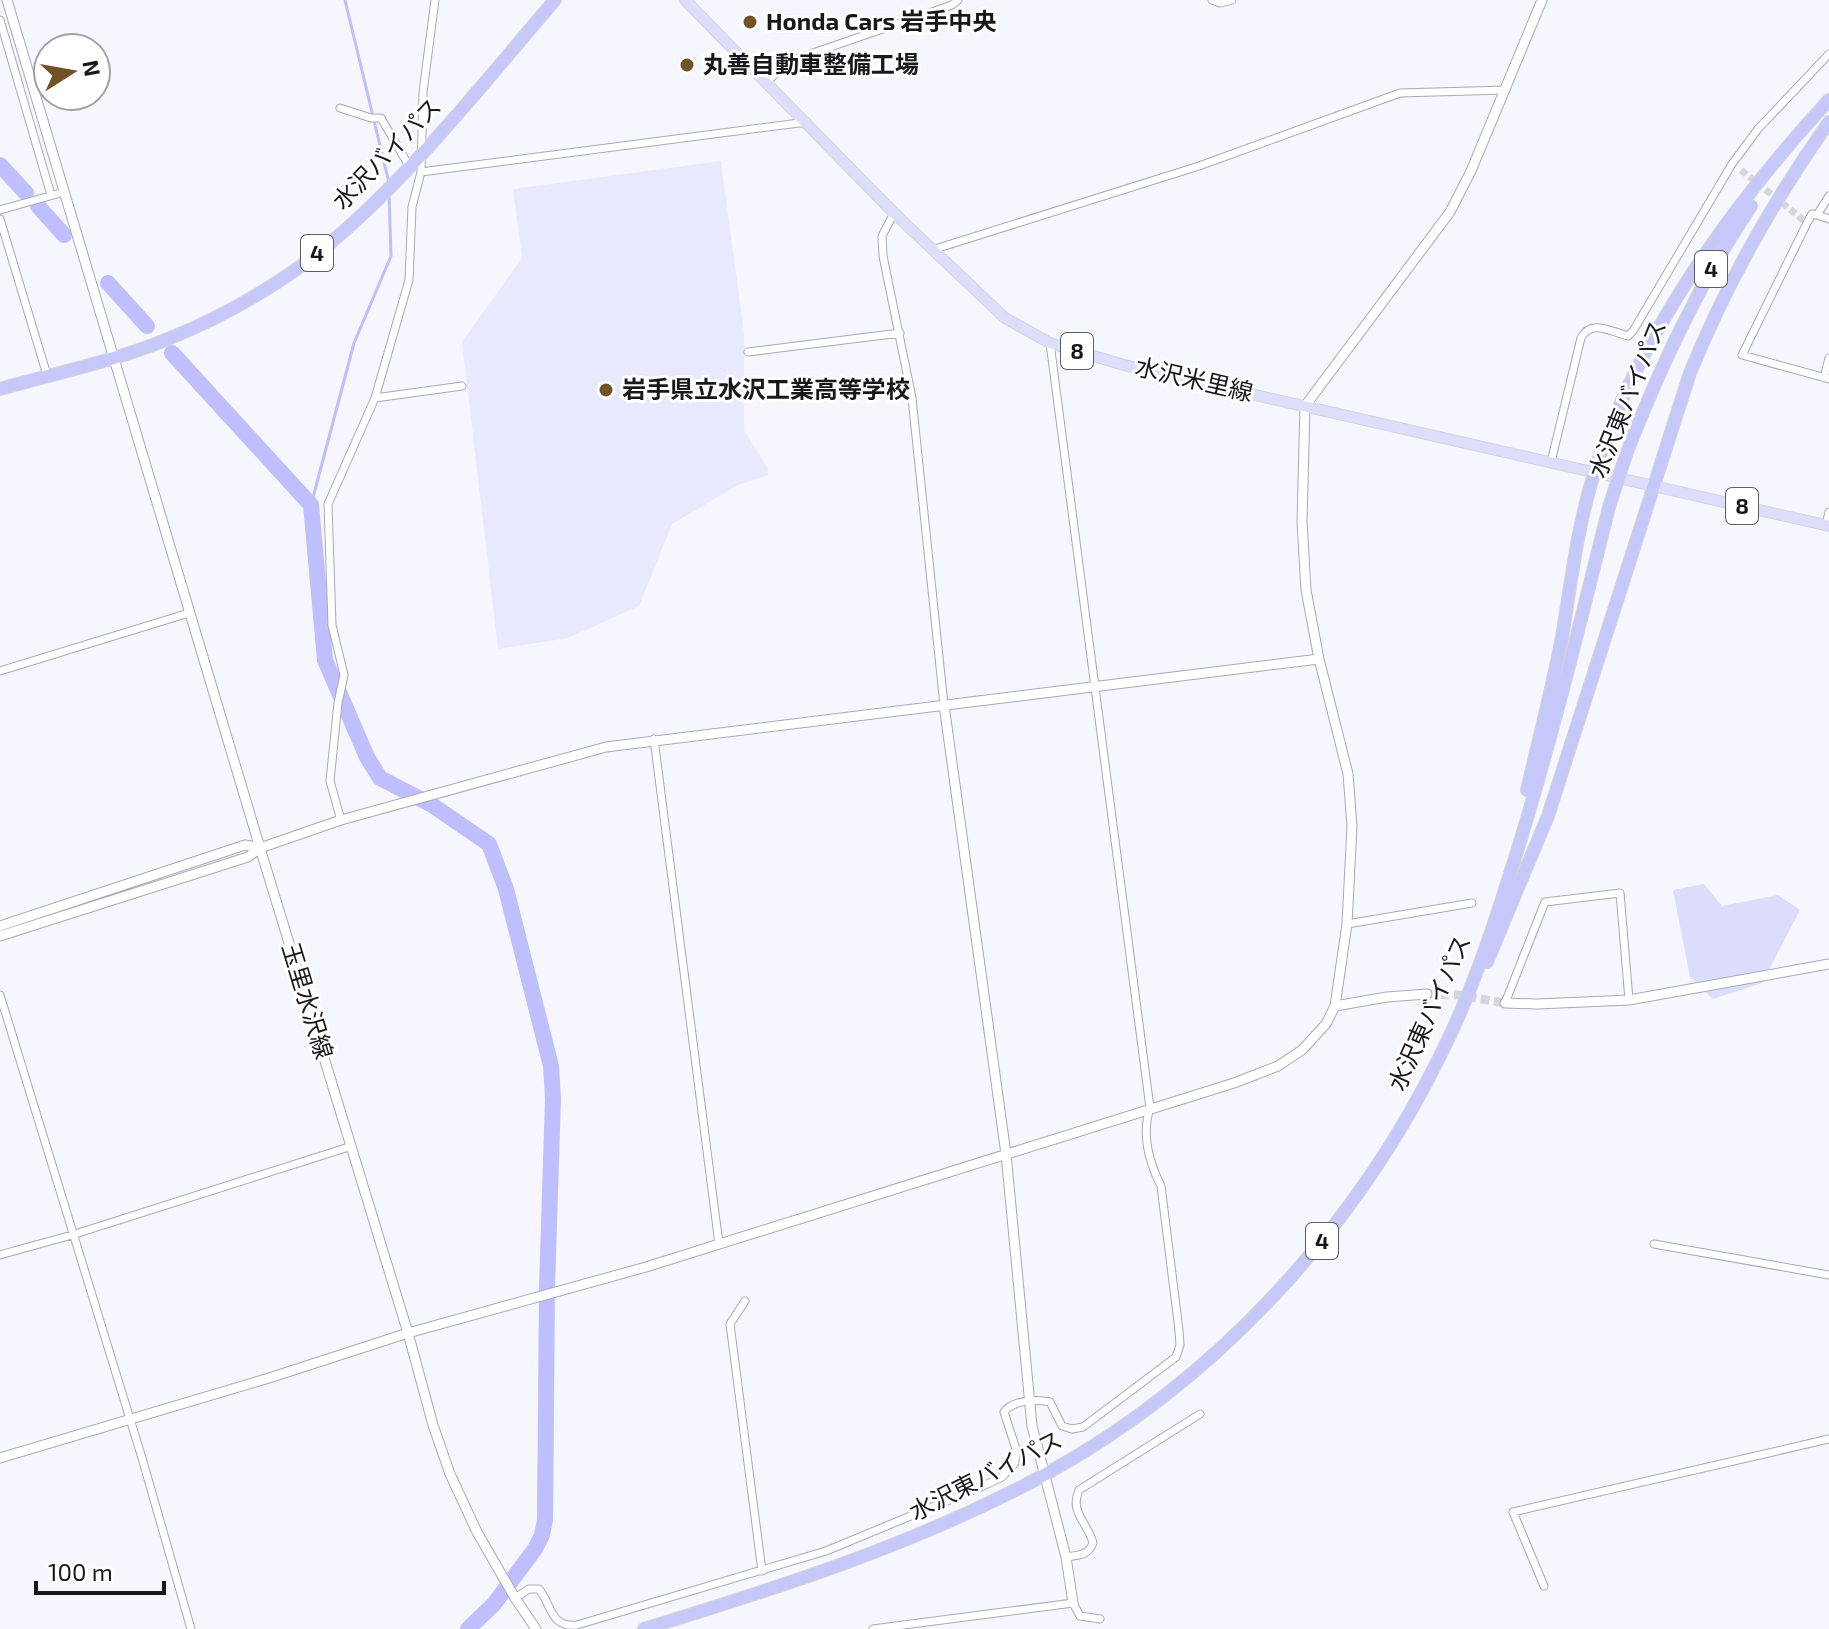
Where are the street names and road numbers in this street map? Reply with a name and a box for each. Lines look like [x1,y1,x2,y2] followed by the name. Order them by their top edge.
[326,91,446,215] street label: 水沢バイパス
[301,235,333,271] road number: 4
[1695,251,1727,287] road number: 4
[1582,315,1671,482] street label: 水沢東バイパス
[1061,333,1093,369] road number: 8
[1133,351,1256,406] street label: 水沢米里線
[1726,488,1758,524] road number: 8
[1381,930,1476,1095] street label: 水沢東バイパス
[277,939,340,1062] street label: 玉里水沢線
[1306,1223,1338,1259] road number: 4
[904,1424,1067,1526] street label: 水沢東バイパス

